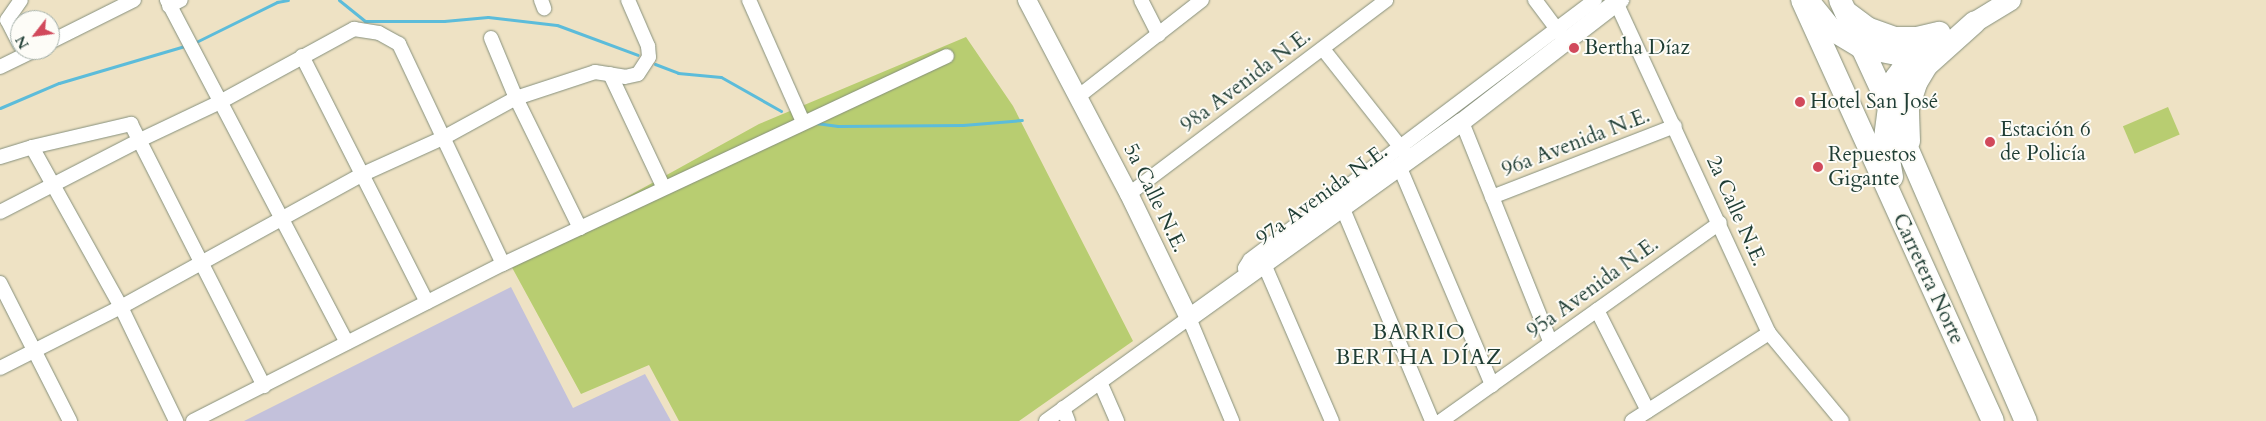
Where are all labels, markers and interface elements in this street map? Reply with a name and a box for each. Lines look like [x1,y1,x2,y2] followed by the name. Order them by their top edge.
[10,10,60,60] north arrow
[1176,24,1316,138] street label: 98a Avenida N.E.
[11,32,34,52] text: N
[1584,35,1690,61] place label: Bertha Díaz
[1568,42,1580,54] marker: Bertha Díaz
[1810,89,1938,115] place label: Hotel San José
[1794,96,1806,108] marker: Hotel San José
[1498,103,1654,183] street label: 96a Avenida N.E.
[2000,117,2091,167] place label: Estación 6 de Policía
[1984,136,1996,148] marker: Estación 6 de Policía
[1118,139,1192,257] street label: 5a Calle N.E.
[1251,139,1393,251] street label: 97a Avenida N.E.
[1828,142,1916,192] place label: Repuestos Gigante
[1700,152,1772,270] street label: 2a Calle N.E.
[1812,161,1824,173] marker: Repuestos Gigante
[1887,209,1969,349] street label: Carretera Norte
[1522,232,1664,344] street label: 95a Avenida N.E.
[1334,319,1504,371] district label: BARRIO BERTHA DÍAZ

